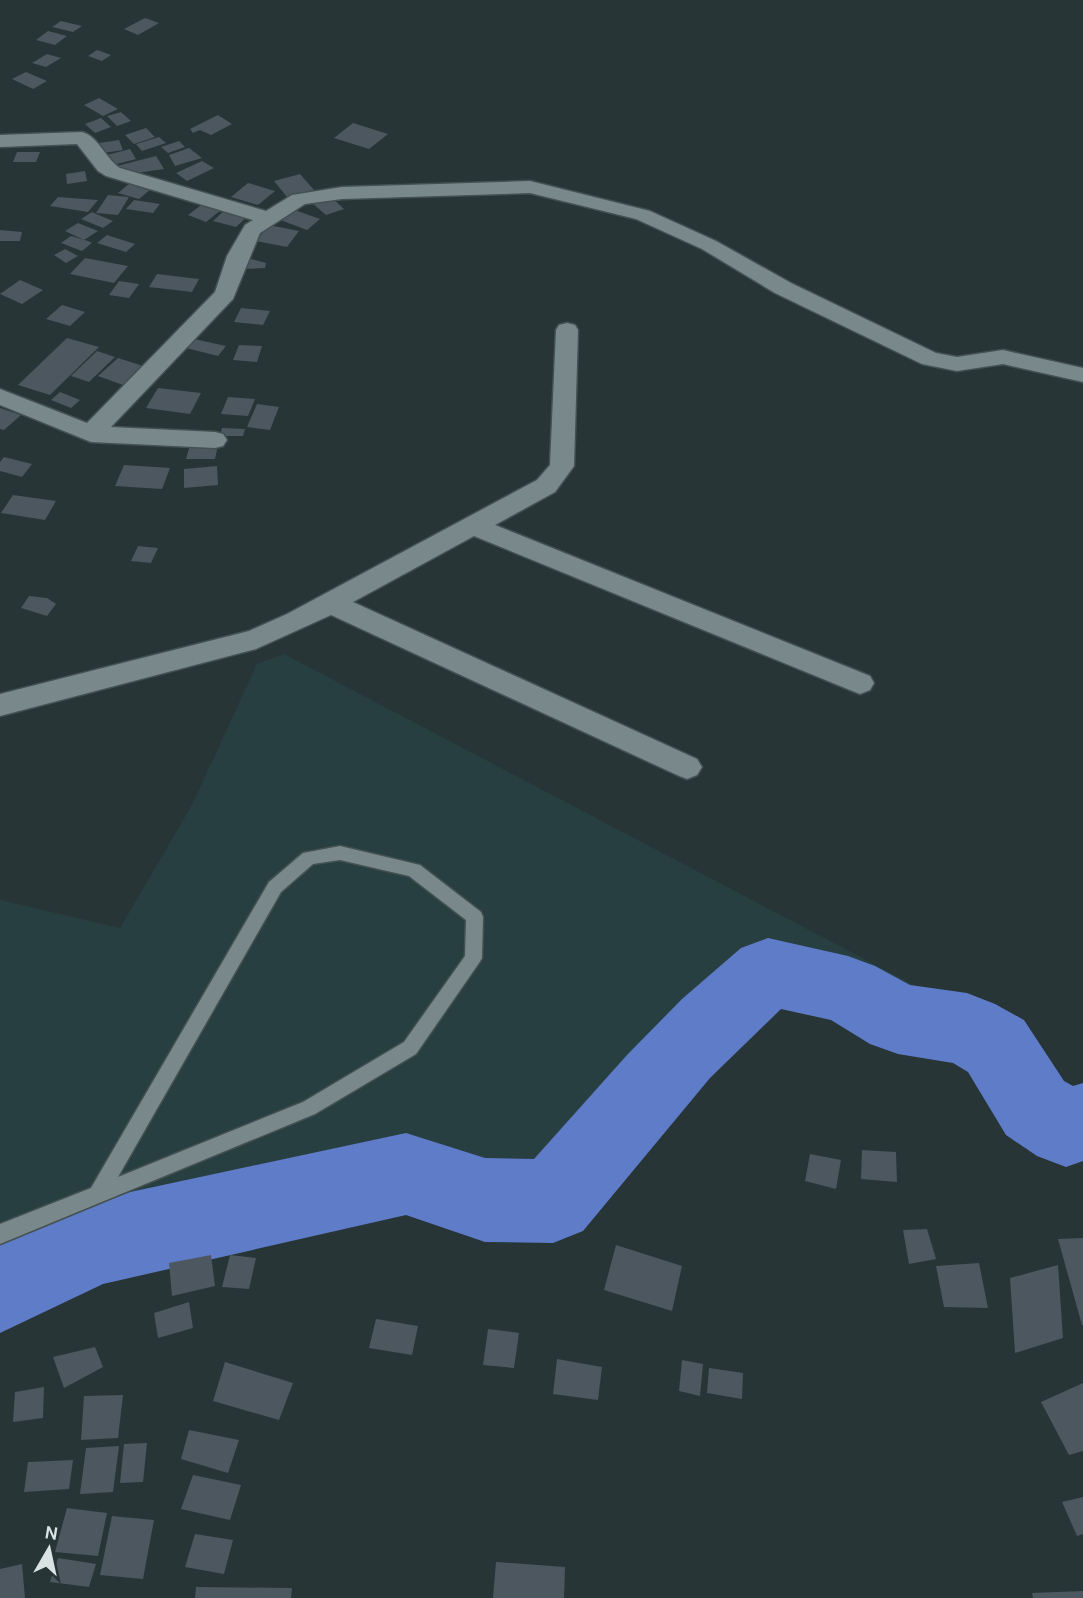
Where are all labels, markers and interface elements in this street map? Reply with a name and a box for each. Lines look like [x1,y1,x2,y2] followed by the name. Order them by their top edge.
[14,1514,84,1584] north arrow
[43,1521,60,1545] text: N

